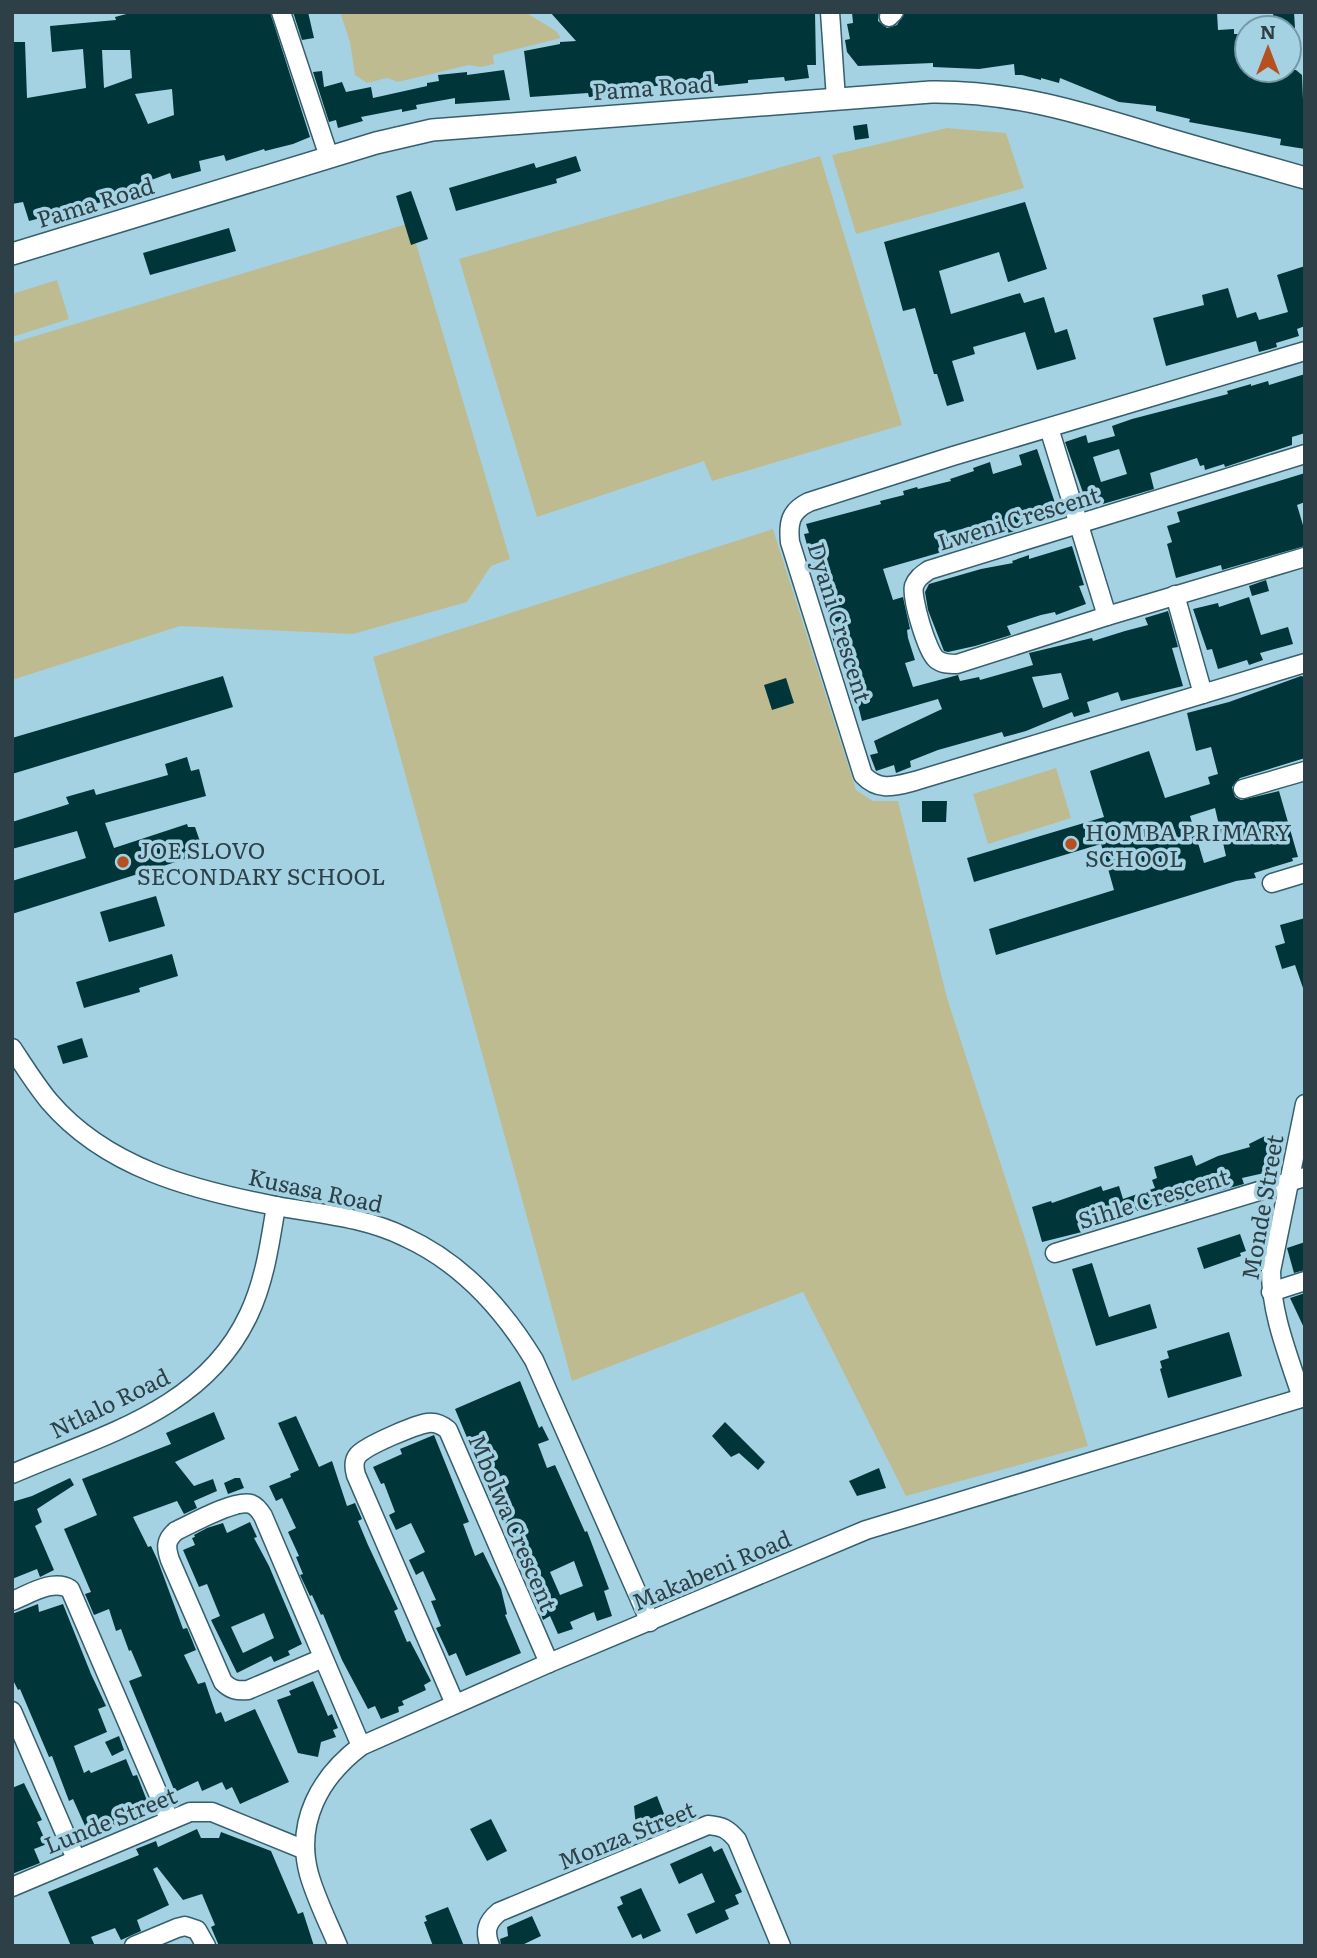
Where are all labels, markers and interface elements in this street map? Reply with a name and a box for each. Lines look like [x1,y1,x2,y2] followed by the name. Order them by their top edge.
[1233,14,1303,84] north arrow
[1260,17,1276,45] text: N
[591,65,715,107] street label: Pama Road
[32,167,158,235] street label: Pama Road
[933,476,1104,558] street label: Lweni Crescent
[801,538,882,707] street label: Dyani Crescent
[1085,814,1292,874] place label: HOMBA PRIMARY SCHOOL
[137,832,386,892] place label: JOE SLOVO SECONDARY SCHOOL
[1063,836,1079,852] marker: HOMBA PRIMARY SCHOOL
[115,854,131,870] marker: JOE SLOVO SECONDARY SCHOOL
[1231,1131,1291,1282] street label: Monde Street
[246,1158,386,1220] street label: Kusasa Road
[1073,1158,1233,1236] street label: Sihle Crescent
[43,1358,175,1446] street label: Ntlalo Road
[461,1428,567,1616] street label: Mbolwa Crescent
[626,1520,796,1618] street label: Makabeni Road
[39,1777,182,1861] street label: Lunde Street
[552,1791,700,1877] street label: Monza Street

